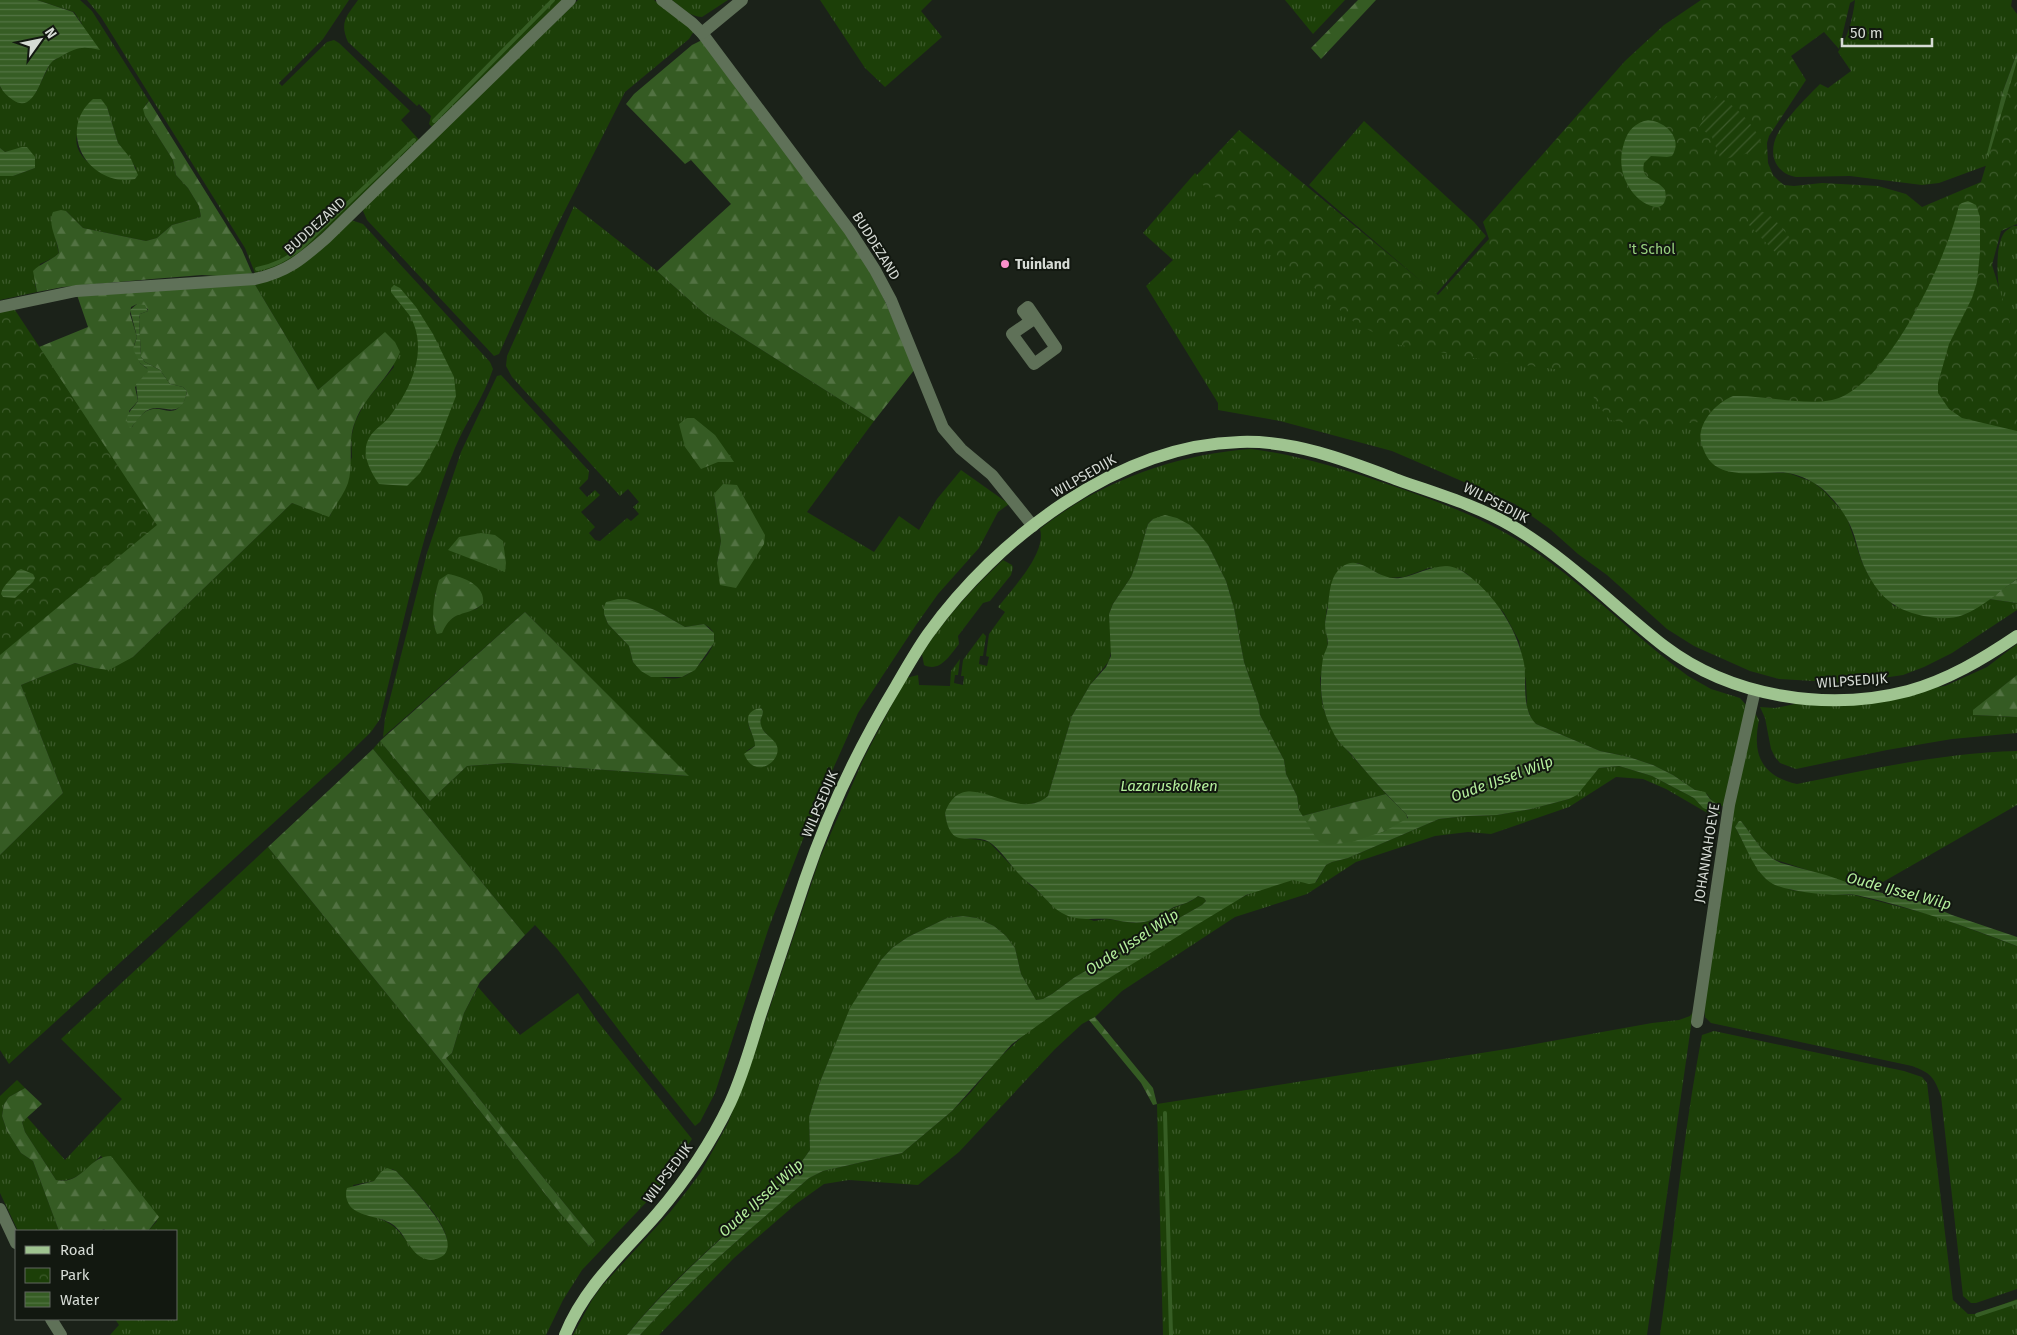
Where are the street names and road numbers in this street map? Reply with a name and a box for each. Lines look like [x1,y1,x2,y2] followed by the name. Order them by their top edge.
[281,194,349,258] street label: BUDDEZAND
[848,209,904,283] street label: BUDDEZAND
[1049,450,1120,501] street label: WILPSEDIJK
[1460,479,1532,527] street label: WILPSEDIJK
[1816,670,1889,692] street label: WILPSEDIJK
[798,767,842,840] street label: WILPSEDIJK
[1691,802,1723,904] street label: JOHANNAHOEVE
[640,1139,697,1207] street label: WILPSEDIJK

